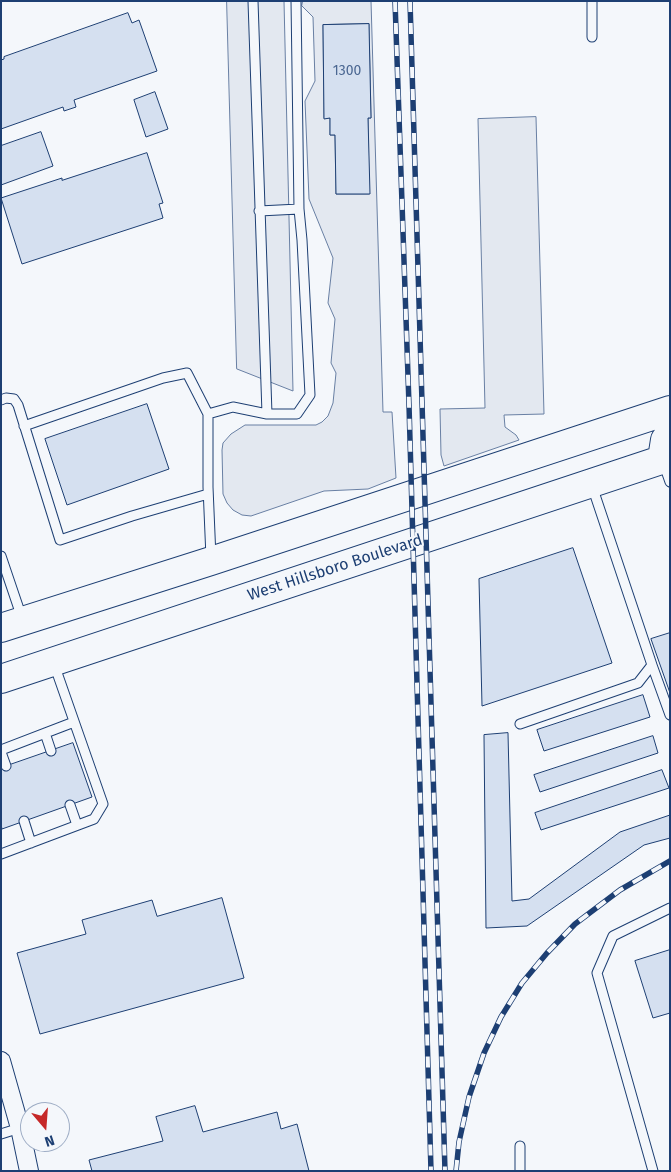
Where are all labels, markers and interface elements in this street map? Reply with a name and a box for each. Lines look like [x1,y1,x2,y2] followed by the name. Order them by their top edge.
[333,63,361,79] house number: 1300
[245,531,425,605] street label: West Hillsboro Boulevard
[20,1102,70,1152] north arrow
[42,1131,57,1150] text: N

